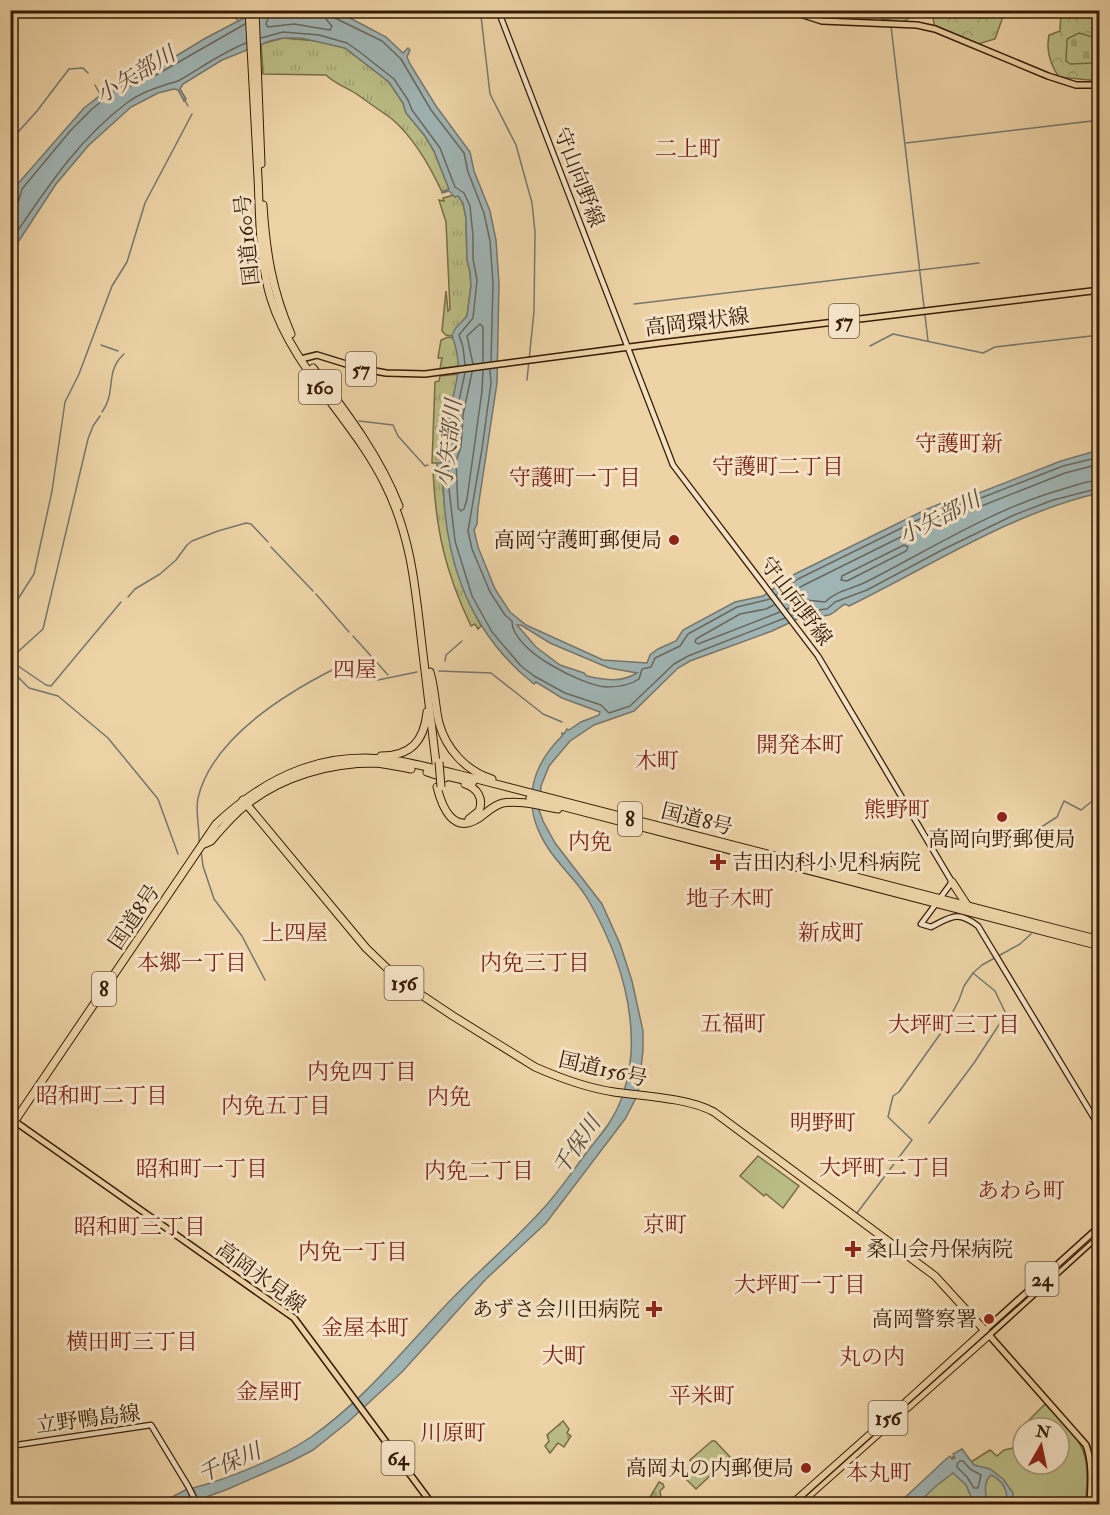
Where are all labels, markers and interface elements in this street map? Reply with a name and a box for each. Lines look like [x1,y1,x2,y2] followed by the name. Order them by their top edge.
[91,39,182,110] water label: 小矢部川
[547,123,610,231] street label: 守山向野線
[655,135,721,163] district label: 二上町
[229,193,266,287] street label: 国道160号
[643,303,751,342] street label: 高岡環状線
[829,304,859,338] road number: 57
[346,352,376,386] road number: 57
[299,370,341,404] road number: 160
[430,396,468,489] water label: 小矢部川
[915,430,1003,458] district label: 守護町新
[712,453,844,481] district label: 守護町二丁目
[509,464,641,492] district label: 守護町一丁目
[894,485,987,550] water label: 小矢部川
[494,527,662,554] place label: 高岡守護町郵便局
[667,533,681,547] marker: 高岡守護町郵便局
[753,551,838,651] street label: 守山向野線
[333,656,377,684] district label: 四屋
[756,731,844,759] district label: 開発本町
[635,747,679,775] district label: 木町
[864,796,930,824] district label: 熊野町
[658,798,735,841] street label: 国道8号
[618,802,642,836] road number: 8
[995,810,1009,824] marker: 高岡向野郵便局
[929,826,1076,853] place label: 高岡向野郵便局
[568,828,612,856] district label: 内免
[732,849,921,876] place label: 吉田内科小児科病院
[709,853,727,871] marker: 吉田内科小児科病院
[103,880,166,955] street label: 国道8号
[686,885,774,913] district label: 地子木町
[262,919,328,947] district label: 上四屋
[798,919,864,947] district label: 新成町
[137,949,247,977] district label: 本郷一丁目
[480,949,590,977] district label: 内免三丁目
[384,966,424,1000] road number: 156
[92,972,116,1006] road number: 8
[700,1010,766,1038] district label: 五福町
[888,1011,1020,1039] district label: 大坪町三丁目
[556,1046,650,1093] street label: 国道156号
[307,1058,417,1086] district label: 内免四丁目
[36,1082,168,1110] district label: 昭和町二丁目
[427,1083,471,1111] district label: 内免
[221,1092,331,1120] district label: 内免五丁目
[546,1109,608,1181] water label: 千保川
[790,1109,856,1137] district label: 明野町
[819,1154,951,1182] district label: 大坪町二丁目
[136,1155,268,1183] district label: 昭和町一丁目
[424,1157,534,1185] district label: 内免二丁目
[977,1177,1065,1205] district label: あわら町
[643,1211,687,1239] district label: 京町
[74,1213,206,1241] district label: 昭和町三丁目
[210,1236,311,1319] street label: 高岡氷見線
[866,1236,1013,1263] place label: 桑山会丹保病院
[298,1238,408,1266] district label: 内免一丁目
[844,1240,862,1258] marker: 桑山会丹保病院
[1026,1262,1058,1296] road number: 24
[734,1271,866,1299] district label: 大坪町一丁目
[472,1296,640,1323] place label: あずさ会川田病院
[645,1300,663,1318] marker: あずさ会川田病院
[872,1306,977,1333] place label: 高岡警察署
[982,1312,996,1326] marker: 高岡警察署
[321,1314,409,1342] district label: 金屋本町
[66,1328,198,1356] district label: 横田町三丁目
[542,1342,586,1370] district label: 大町
[839,1343,905,1371] district label: 丸の内
[236,1378,302,1406] district label: 金屋町
[669,1382,735,1410] district label: 平米町
[34,1400,142,1439] street label: 立野鴨島線
[868,1401,908,1435] road number: 156
[1011,1416,1071,1476] north arrow
[420,1419,486,1447] district label: 川原町
[1034,1421,1052,1443] text: N
[194,1436,267,1489] water label: 千保川
[382,1441,414,1475] road number: 64
[626,1455,794,1482] place label: 高岡丸の内郵便局
[846,1459,912,1487] district label: 本丸町
[799,1461,813,1475] marker: 高岡丸の内郵便局

